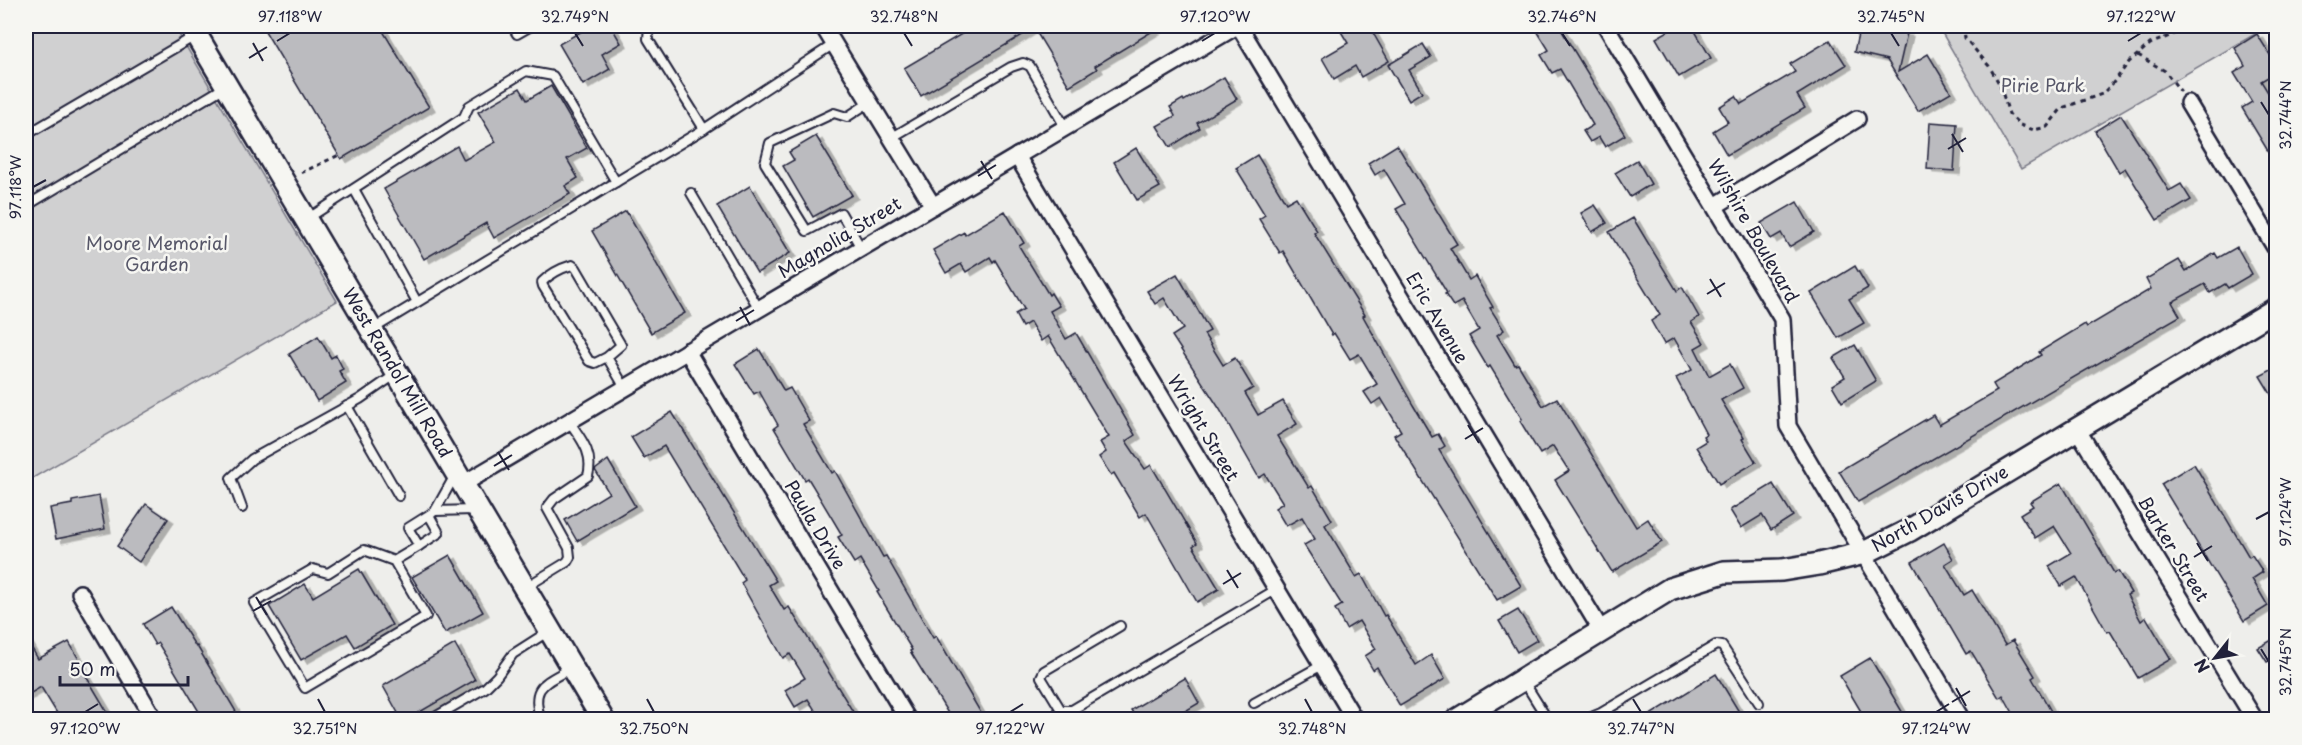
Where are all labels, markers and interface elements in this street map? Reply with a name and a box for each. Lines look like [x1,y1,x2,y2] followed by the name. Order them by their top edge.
[258,4,323,27] text: 97.118°W
[541,4,609,27] text: 32.749°N
[870,4,938,27] text: 32.748°N
[1180,4,1251,27] text: 97.120°W
[1527,4,1597,27] text: 32.746°N
[1857,4,1925,27] text: 32.745°N
[2106,4,2176,27] text: 97.122°W
[2001,71,2085,98] park label: Pirie Park
[2273,80,2296,150] text: 32.744°N
[1702,153,1807,307] street label: Wilshire Boulevard
[3,154,26,219] text: 97.118°W
[773,189,906,284] street label: Magnolia Street
[86,229,228,277] park label: Moore Memorial Garden
[1400,267,1476,368] street label: Eric Avenue
[337,282,460,462] street label: West Randol Mill Road
[1162,369,1247,486] street label: Wright Street
[1866,457,2013,558] street label: North Davis Drive
[779,474,854,574] street label: Paula Drive
[2273,477,2296,547] text: 97.124°W
[2132,490,2217,606] street label: Barker Street
[2185,628,2245,688] north arrow
[2273,628,2296,696] text: 32.745°N
[60,649,188,687] scale bar
[69,655,116,682] text: 50 m
[2188,655,2215,678] text: N
[50,716,121,739] text: 97.120°W
[293,716,357,739] text: 32.751°N
[619,716,689,739] text: 32.750°N
[975,716,1045,739] text: 97.122°W
[1278,716,1346,739] text: 32.748°N
[1607,716,1675,739] text: 32.747°N
[1901,716,1971,739] text: 97.124°W

